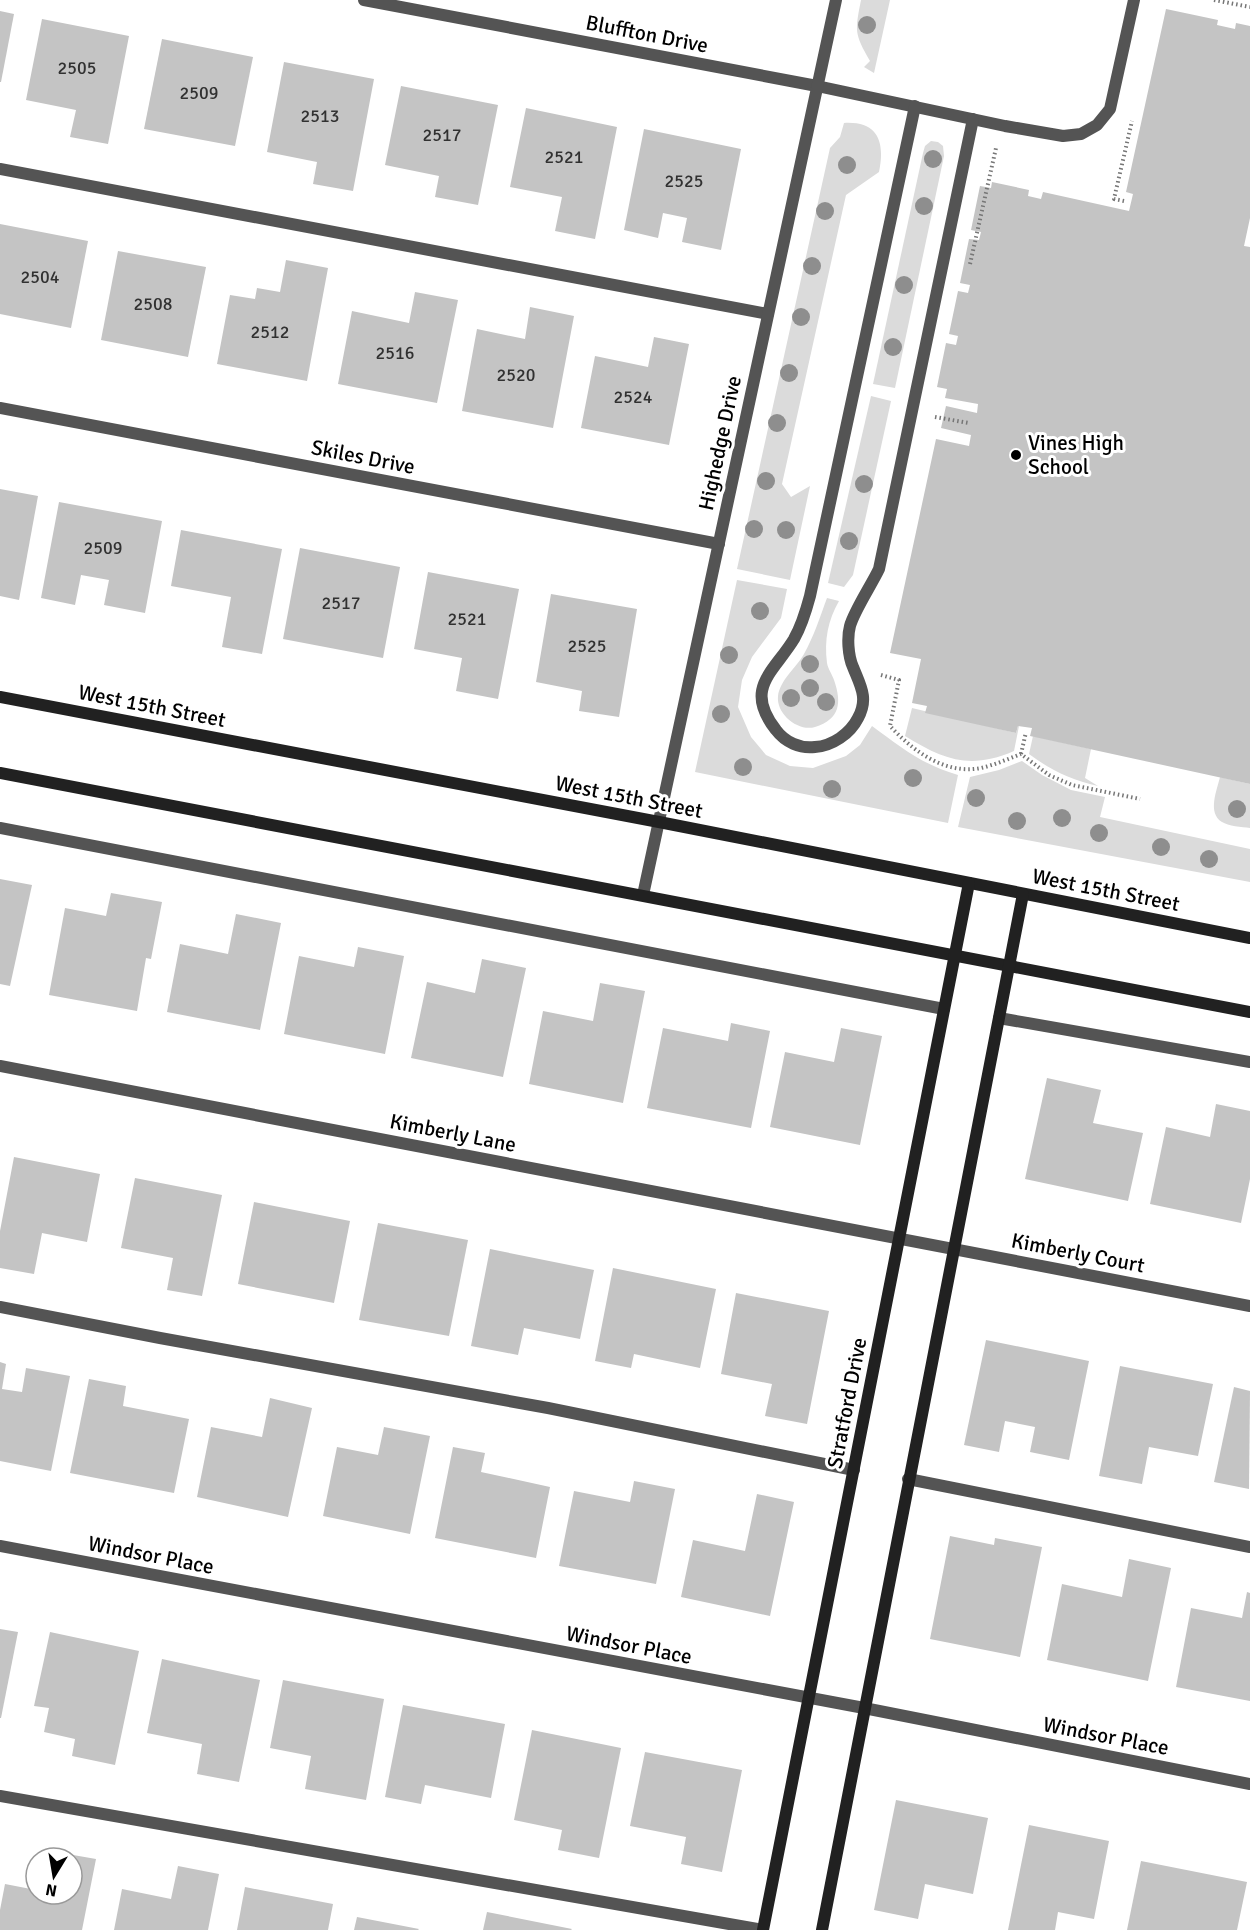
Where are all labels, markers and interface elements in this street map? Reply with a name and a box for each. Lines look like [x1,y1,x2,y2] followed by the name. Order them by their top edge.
[584,9,710,59] street label: Bluffton Drive
[58,57,96,79] house number: 2505
[180,82,218,104] house number: 2509
[301,105,339,127] house number: 2513
[423,124,461,146] house number: 2517
[545,146,583,168] house number: 2521
[665,170,703,192] house number: 2525
[21,266,60,288] house number: 2504
[134,293,172,315] house number: 2508
[251,321,289,343] house number: 2512
[376,342,414,364] house number: 2516
[497,364,535,386] house number: 2520
[693,373,747,513] street label: Highedge Drive
[614,386,653,408] house number: 2524
[1028,430,1124,480] place label: Vines High School
[309,434,417,480] street label: Skiles Drive
[1009,448,1023,462] marker: Vines High School
[84,537,122,559] house number: 2509
[322,592,360,614] house number: 2517
[448,608,486,630] house number: 2521
[568,635,606,657] house number: 2525
[76,679,228,733] street label: West 15th Street
[553,770,705,824] street label: West 15th Street
[1030,863,1182,917] street label: West 15th Street
[388,1108,518,1158] street label: Kimberly Lane
[1009,1227,1147,1279] street label: Kimberly Court
[822,1335,872,1471] street label: Stratford Drive
[86,1530,216,1580] street label: Windsor Place
[564,1620,694,1670] street label: Windsor Place
[1041,1711,1171,1761] street label: Windsor Place
[24,1846,84,1906] north arrow
[44,1879,59,1901] text: N

